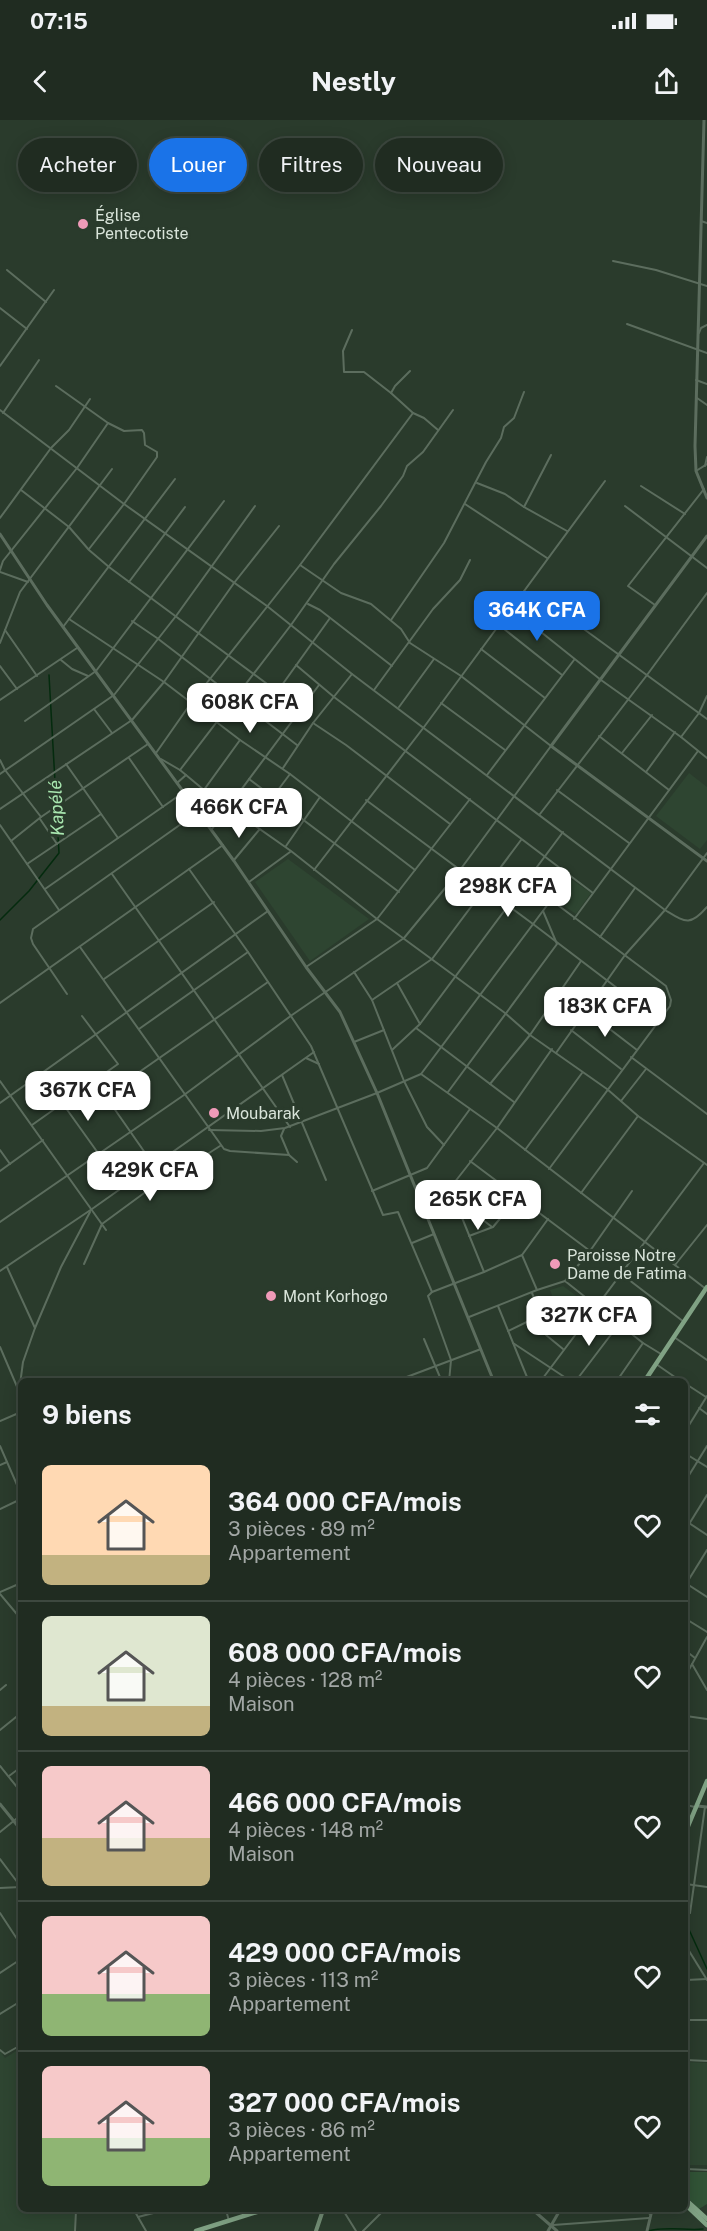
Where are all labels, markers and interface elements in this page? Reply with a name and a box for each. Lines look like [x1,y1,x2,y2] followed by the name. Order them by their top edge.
[30,8,88,34] text: 07:15
[24,65,57,98] icon: back
[311,65,396,97] text: Nestly
[650,65,683,98] icon: share
[18,138,137,192] chip: Acheter
[149,138,247,192] chip: Louer
[259,138,363,192] chip: Filtres
[375,138,503,192] chip: Nouveau
[95,205,189,243] place label: Église Pentecotiste
[76,217,90,231] marker: Église Pentecotiste
[475,591,599,642] pin: 364K CFA
[488,598,586,622] text: 364K CFA
[188,683,312,734] pin: 608K CFA
[201,690,299,714] text: 608K CFA
[44,779,68,837] water label: Kapélé
[177,788,301,839] pin: 466K CFA
[190,795,288,819] text: 466K CFA
[446,867,570,918] pin: 298K CFA
[459,874,557,898] text: 298K CFA
[543,987,667,1038] pin: 183K CFA
[558,994,652,1018] text: 183K CFA
[26,1071,150,1122] pin: 367K CFA
[39,1078,137,1102] text: 367K CFA
[226,1104,301,1123] place label: Moubarak
[207,1106,221,1120] marker: Moubarak
[88,1151,212,1202] pin: 429K CFA
[101,1158,199,1182] text: 429K CFA
[416,1180,540,1231] pin: 265K CFA
[429,1187,527,1211] text: 265K CFA
[567,1246,687,1283] place label: Paroisse Notre Dame de Fatima
[548,1257,562,1271] marker: Paroisse Notre Dame de Fatima
[283,1287,388,1306] place label: Mont Korhogo
[264,1289,278,1303] marker: Mont Korhogo
[527,1296,651,1347] pin: 327K CFA
[540,1303,638,1327] text: 327K CFA
[631,1398,664,1431] icon: filters
[42,1399,132,1430] text: 9 biens
[228,1486,462,1517] text: 364 000 CFA/mois
[90,1489,162,1561] icon: home
[631,1509,664,1542] icon: heart
[228,1517,375,1541] text: 3 pièces · 89 m²
[228,1541,351,1565] text: Appartement
[228,1637,462,1668] text: 608 000 CFA/mois
[90,1640,162,1712] icon: home
[631,1660,664,1693] icon: heart
[228,1668,382,1692] text: 4 pièces · 128 m²
[228,1692,295,1716] text: Maison
[228,1787,462,1818] text: 466 000 CFA/mois
[90,1790,162,1862] icon: home
[631,1810,664,1843] icon: heart
[228,1818,383,1842] text: 4 pièces · 148 m²
[228,1842,295,1866] text: Maison
[228,1937,461,1968] text: 429 000 CFA/mois
[90,1940,162,2012] icon: home
[631,1960,664,1993] icon: heart
[228,1968,378,1992] text: 3 pièces · 113 m²
[228,1992,351,2016] text: Appartement
[228,2087,460,2118] text: 327 000 CFA/mois
[90,2090,162,2162] icon: home
[631,2110,664,2143] icon: heart
[228,2118,375,2142] text: 3 pièces · 86 m²
[228,2142,351,2166] text: Appartement

